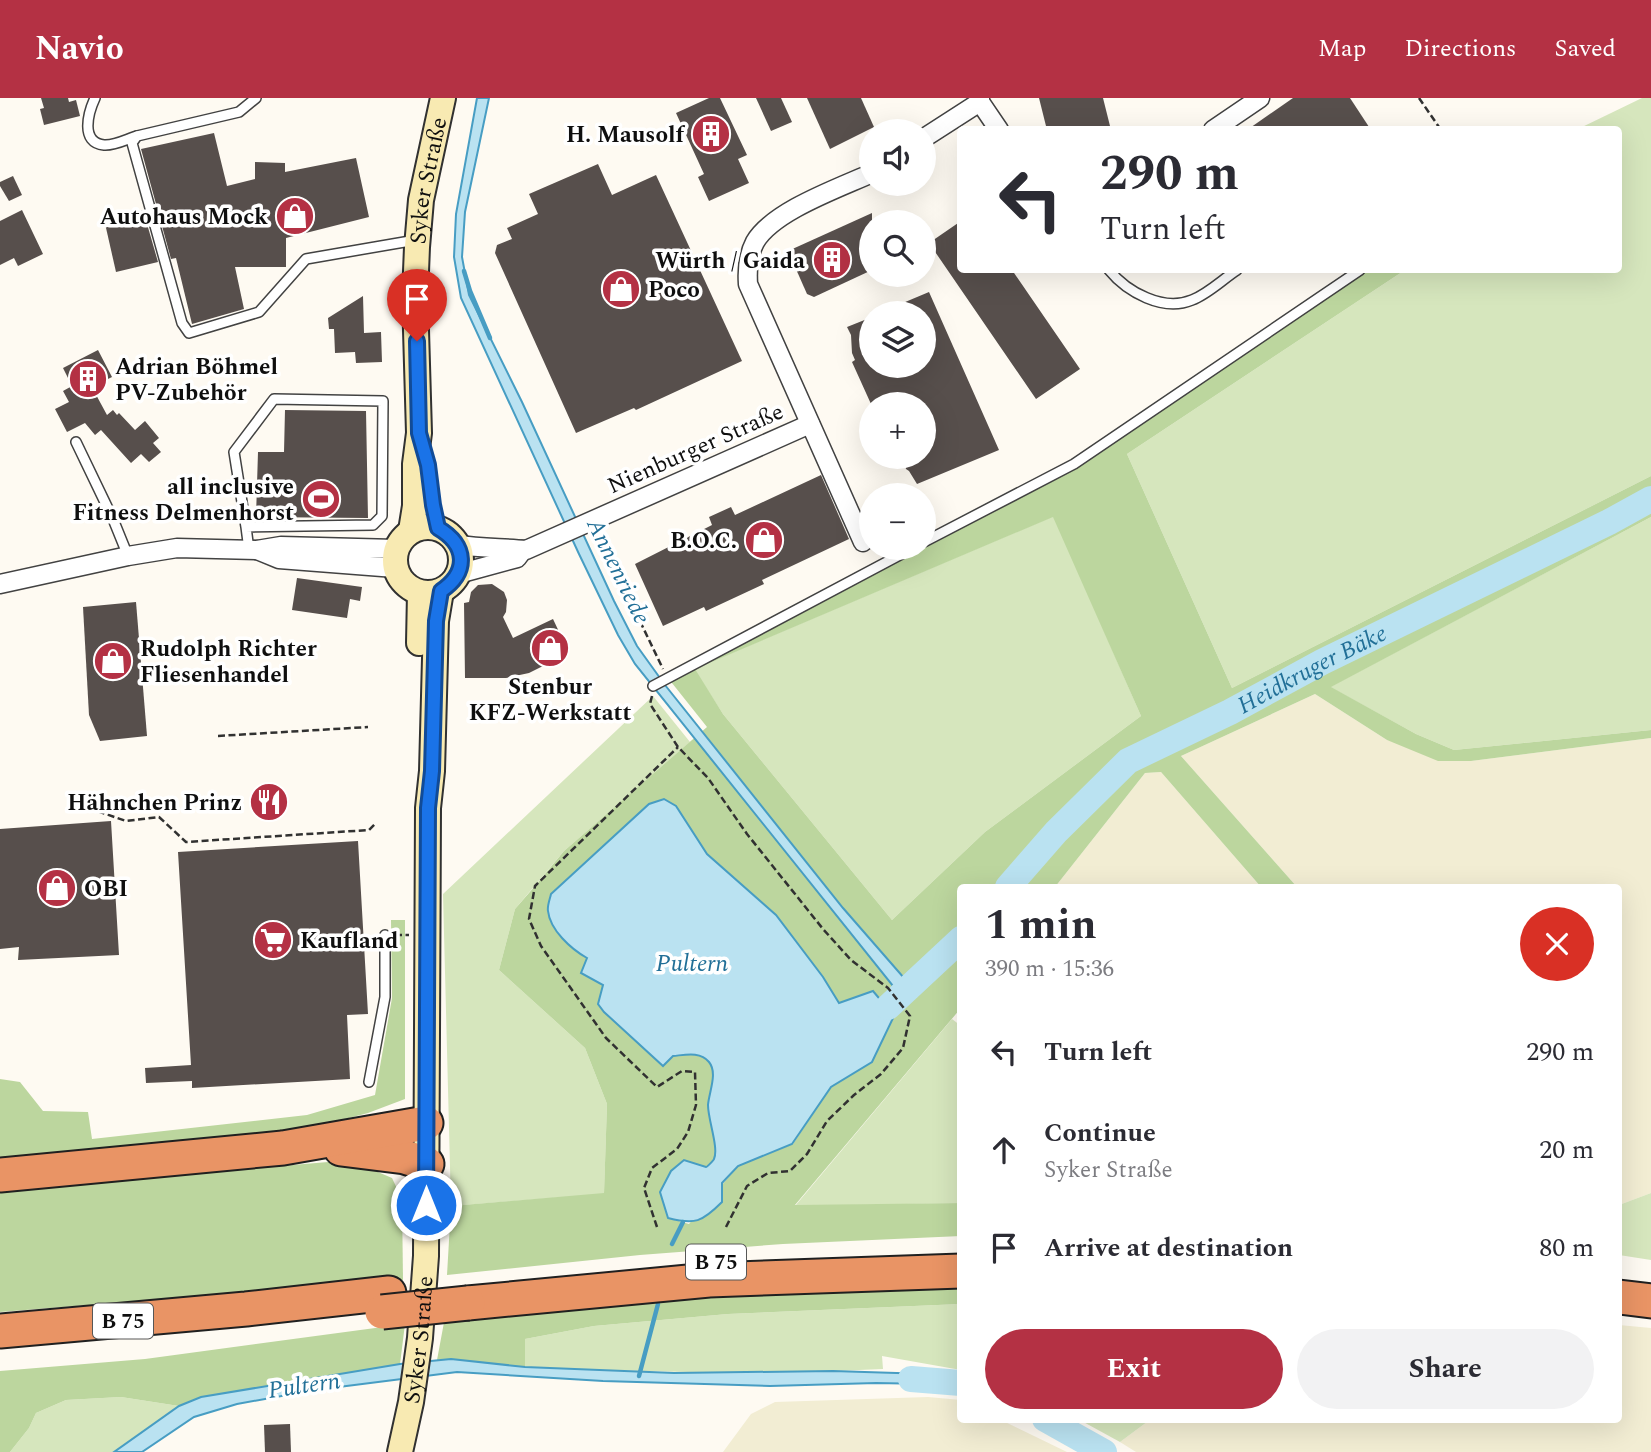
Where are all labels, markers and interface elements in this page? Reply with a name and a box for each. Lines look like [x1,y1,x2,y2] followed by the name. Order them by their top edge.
[35,24,124,74] text: Navio
[1318,31,1366,67] text: Map
[1404,31,1516,67] text: Directions
[1554,31,1616,67] text: Saved
[690,113,732,155] building icon: H. Mausolf
[401,114,457,246] street label: Syker Straße
[566,118,685,153] place label: H. Mausolf
[859,119,936,560] map controls
[859,119,936,196] button: sound
[1100,137,1239,212] text: 290 m
[985,154,1076,245] icon: left
[274,195,316,237] shop icon: Autohaus Mock
[100,200,268,235] place label: Autohaus Mock
[1100,205,1226,254] text: Turn left
[859,210,936,287] button: search
[811,239,853,281] building icon: Würth / Gaida
[655,244,805,279] place label: Würth / Gaida
[600,268,642,310] shop icon: Poco
[387,269,447,341] pin
[648,273,700,308] place label: Poco
[398,280,436,318] icon: arrive
[859,301,936,378] button: layers
[115,350,278,411] place label: Adrian Böhmel PV-Zubehör
[67,358,109,400] building icon: Adrian Böhmel PV-Zubehör
[859,392,936,469] button: +
[602,395,789,504] street label: Nienburger Straße
[72,470,294,531] place label: all inclusive Fitness Delmenhorst
[300,478,342,520] sports icon: all inclusive Fitness Delmenhorst
[859,483,936,560] button: −
[576,511,659,631] water label: Annenriede
[743,519,785,561] shop icon: B.O.C.
[670,524,737,559] place label: B.O.C.
[1231,616,1393,724] water label: Heidkruger Bäke
[529,627,571,669] shop icon: Stenbur KFZ-Werkstatt
[140,632,317,693] place label: Rudolph Richter Fliesenhandel
[92,640,134,682] shop icon: Rudolph Richter Fliesenhandel
[469,670,631,731] place label: Stenbur KFZ-Werkstatt
[248,781,290,823] restaurant icon: Hähnchen Prinz
[67,786,242,821] place label: Hähnchen Prinz
[36,867,78,909] shop icon: OBI
[84,872,128,907] place label: OBI
[985,894,1097,957] text: 1 min
[1520,907,1594,981] button: close
[252,919,294,961] supermarket icon: Kaufland
[300,924,398,959] place label: Kaufland
[656,946,729,982] water label: Pultern
[985,952,1114,987] text: 390 m · 15:36
[1044,1032,1152,1072] text: Turn left
[1526,1032,1594,1072] text: 290 m
[985,1033,1023,1071] icon: left
[1044,1113,1156,1153] text: Continue
[1539,1130,1594,1170] text: 20 m
[985,1131,1023,1169] icon: ahead
[1044,1153,1173,1188] text: Syker Straße
[389,1168,463,1242] position arrow
[1044,1228,1293,1268] text: Arrive at destination
[1539,1228,1594,1268] text: 80 m
[985,1229,1023,1267] icon: arrive
[686,1244,746,1280] road number: B 75
[395,1275,444,1406] street label: Syker Straße
[93,1304,153,1338] road number: B 75
[985,1329,1283,1409] button: Exit
[1297,1329,1594,1409] button: Share
[266,1363,343,1409] water label: Pultern

